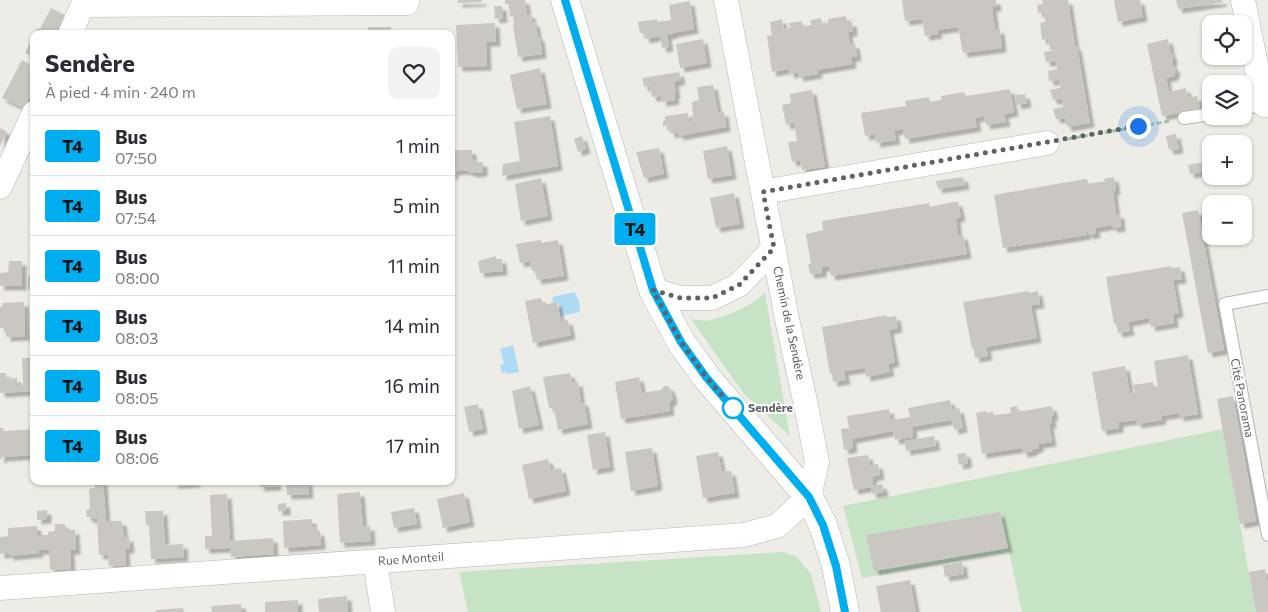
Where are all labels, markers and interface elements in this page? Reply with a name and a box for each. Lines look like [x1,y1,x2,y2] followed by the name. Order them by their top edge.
[1202,15,1252,245] map controls
[1202,15,1252,65] button: locate
[388,47,440,99] button: heart
[45,48,135,77] text: Sendère
[1202,75,1252,125] button: layers
[45,82,196,101] text: À pied · 4 min · 240 m
[1126,114,1151,139] your location
[115,125,147,148] text: Bus
[396,134,440,157] text: 1 min
[62,135,83,157] text: T4
[1202,135,1252,185] button: +
[115,148,157,167] text: 07:50
[115,185,147,208] text: Bus
[393,194,440,217] text: 5 min
[62,195,83,217] text: T4
[1202,195,1252,245] button: −
[115,208,156,227] text: 07:54
[612,213,658,245] line badge: T4
[624,218,646,240] text: T4
[115,245,147,268] text: Bus
[388,254,440,277] text: 11 min
[62,255,83,277] text: T4
[771,265,809,381] street label: Chemin de la Sendère
[115,268,160,287] text: 08:00
[115,305,147,328] text: Bus
[384,314,440,337] text: 14 min
[62,315,83,337] text: T4
[115,328,158,347] text: 08:03
[1228,357,1258,439] street label: Cité Panorama
[115,365,147,388] text: Bus
[384,374,440,397] text: 16 min
[62,375,83,397] text: T4
[115,388,159,407] text: 08:05
[722,397,744,419] marker: Sendère
[748,400,793,414] place label: Sendère
[115,425,147,448] text: Bus
[386,434,440,457] text: 17 min
[62,435,83,457] text: T4
[115,448,159,467] text: 08:06
[377,549,444,567] street label: Rue Monteil

